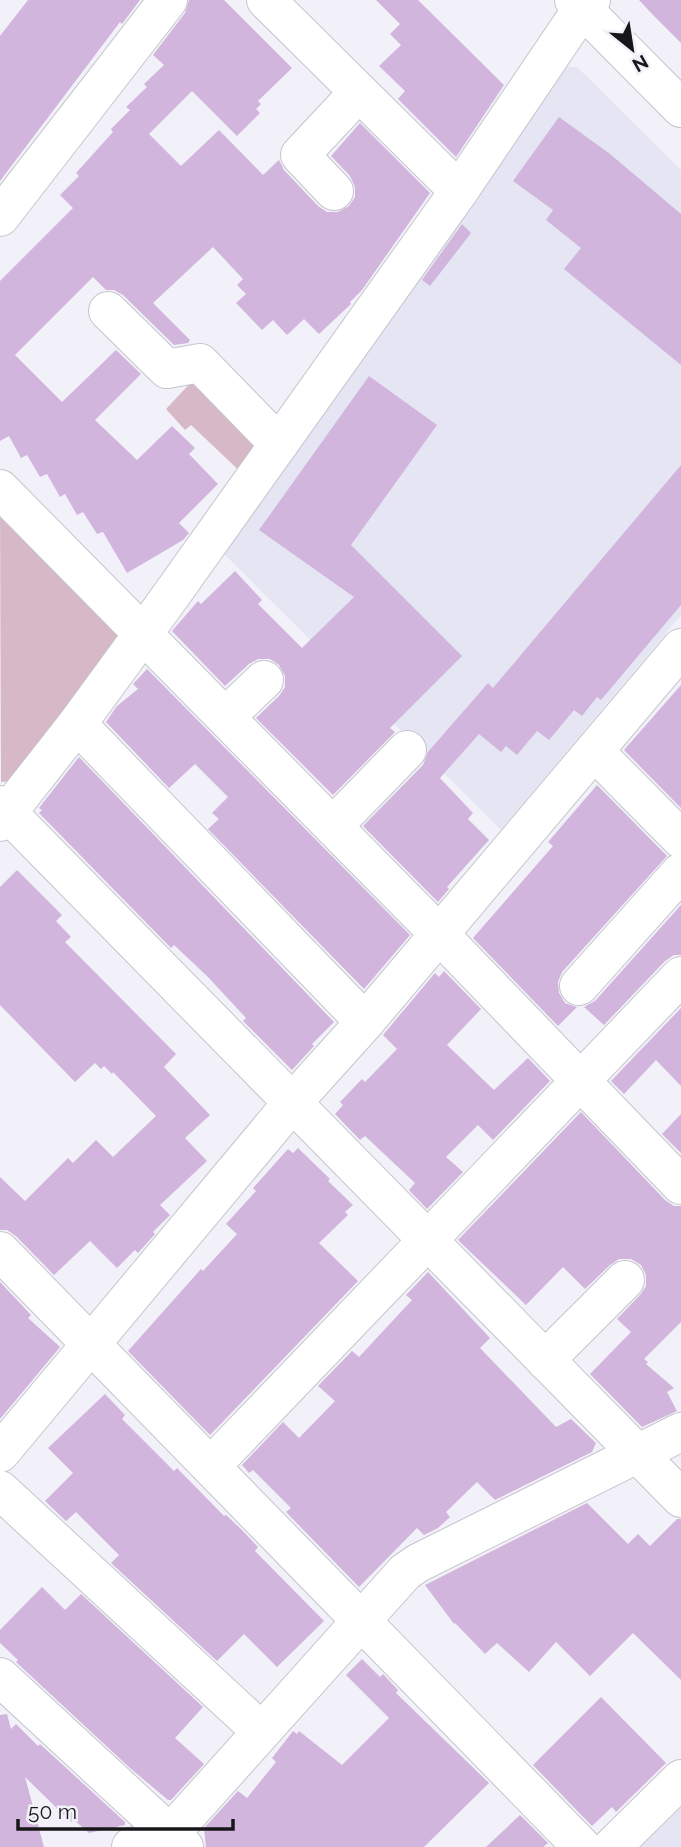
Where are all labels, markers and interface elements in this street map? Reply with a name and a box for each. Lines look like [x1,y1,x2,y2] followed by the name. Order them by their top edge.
[597,14,667,84] north arrow
[629,51,652,77] text: N
[18,1787,233,1831] scale bar
[28,1799,77,1824] text: 50 m

